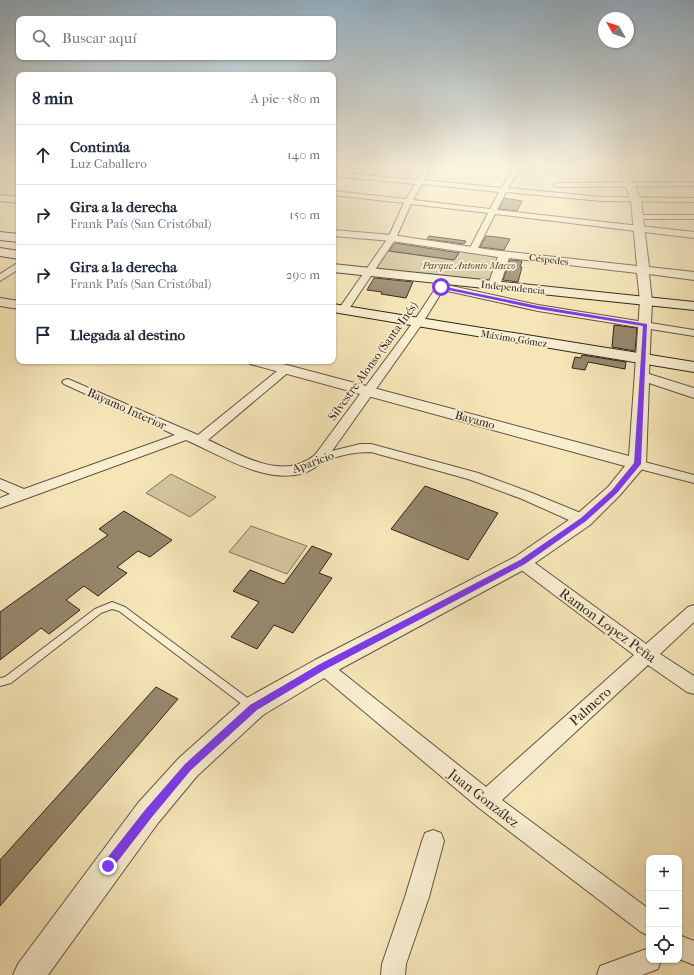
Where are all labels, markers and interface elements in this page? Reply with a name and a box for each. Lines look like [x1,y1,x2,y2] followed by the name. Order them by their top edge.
[598,12,634,48] north arrow
[16,16,336,60] search box
[30,27,52,49] icon: search
[62,29,137,47] text: Buscar aquí
[32,88,73,108] text: 8 min
[250,91,320,106] text: A pie · 580 m
[70,138,130,156] text: Continúa
[32,144,54,166] icon: ahead
[287,147,320,162] text: 140 m
[70,156,147,171] text: Luz Caballero
[70,198,177,216] text: Gira a la derecha
[32,204,54,226] icon: right
[289,207,320,222] text: 150 m
[70,216,211,231] text: Frank País (San Cristóbal)
[528,252,570,268] street label: Céspedes
[70,258,177,276] text: Gira a la derecha
[421,260,516,272] park label: Parque Antonio Maceo
[32,264,54,286] icon: right
[286,267,320,282] text: 290 m
[70,276,211,291] text: Frank País (San Cristóbal)
[432,278,450,296] route start
[480,279,546,297] street label: Independencia
[325,299,421,423] street label: Silvestre Alonso (Santa Inés)
[32,324,54,346] icon: arrive
[70,326,185,344] text: Llegada al destino
[480,328,549,350] street label: Máximo Gómez
[85,385,169,433] street label: Bayamo Interior
[453,408,497,432] street label: Bayamo
[289,448,336,476] street label: Aparicio
[556,585,660,667] street label: Ramon Lopez Peña
[566,683,615,729] street label: Palmero
[444,765,522,831] street label: Juan González
[646,855,682,963] map controls
[646,855,682,891] button: +
[99,857,117,875] route end
[646,891,682,927] button: −
[646,927,682,963] button: locate

